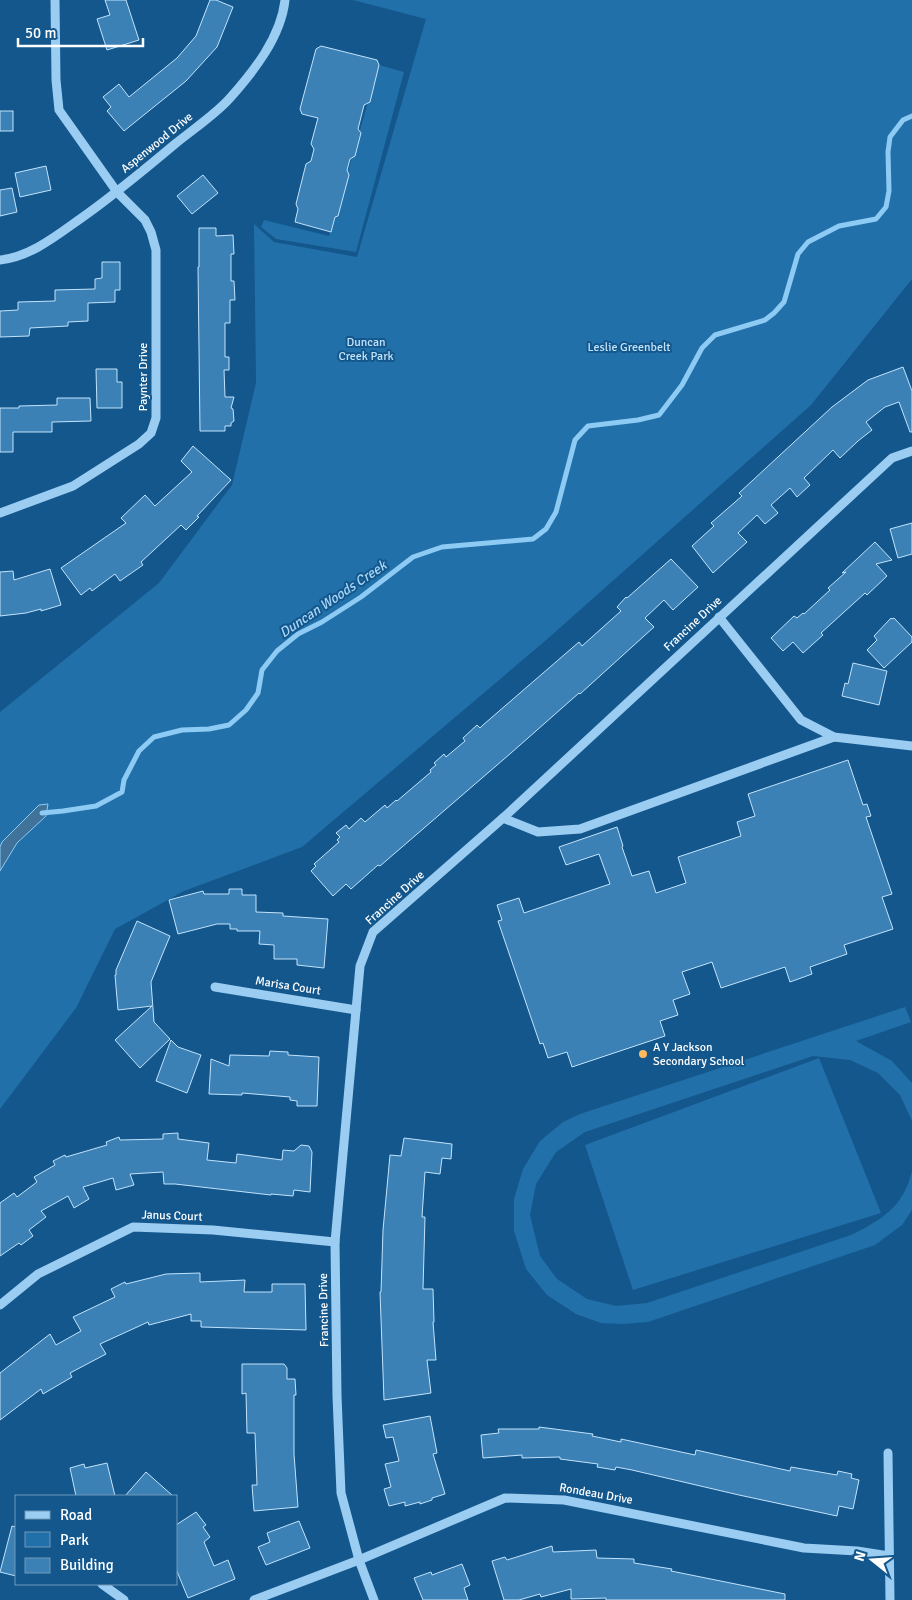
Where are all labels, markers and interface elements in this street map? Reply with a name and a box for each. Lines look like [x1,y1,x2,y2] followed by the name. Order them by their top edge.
[18,15,142,47] scale bar
[25,24,56,42] text: 50 m
[118,109,196,177] street label: Aspenwood Drive
[338,335,394,364] park label: Duncan Creek Park
[588,340,670,355] park label: Leslie Greenbelt
[136,343,151,411] street label: Paynter Drive
[276,556,392,641] water label: Duncan Woods Creek
[661,593,725,655] street label: Francine Drive
[362,868,428,928] street label: Francine Drive
[254,973,322,999] street label: Marisa Court
[653,1040,745,1069] place label: A Y Jackson Secondary School
[637,1048,649,1060] marker: A Y Jackson Secondary School
[141,1207,203,1225] street label: Janus Court
[316,1273,332,1347] street label: Francine Drive
[558,1480,634,1508] street label: Rondeau Drive
[15,1495,178,1585] legend
[60,1506,92,1524] text: Road
[60,1531,89,1549] text: Park
[847,1535,897,1585] north arrow
[850,1549,870,1563] text: N
[60,1556,114,1574] text: Building

